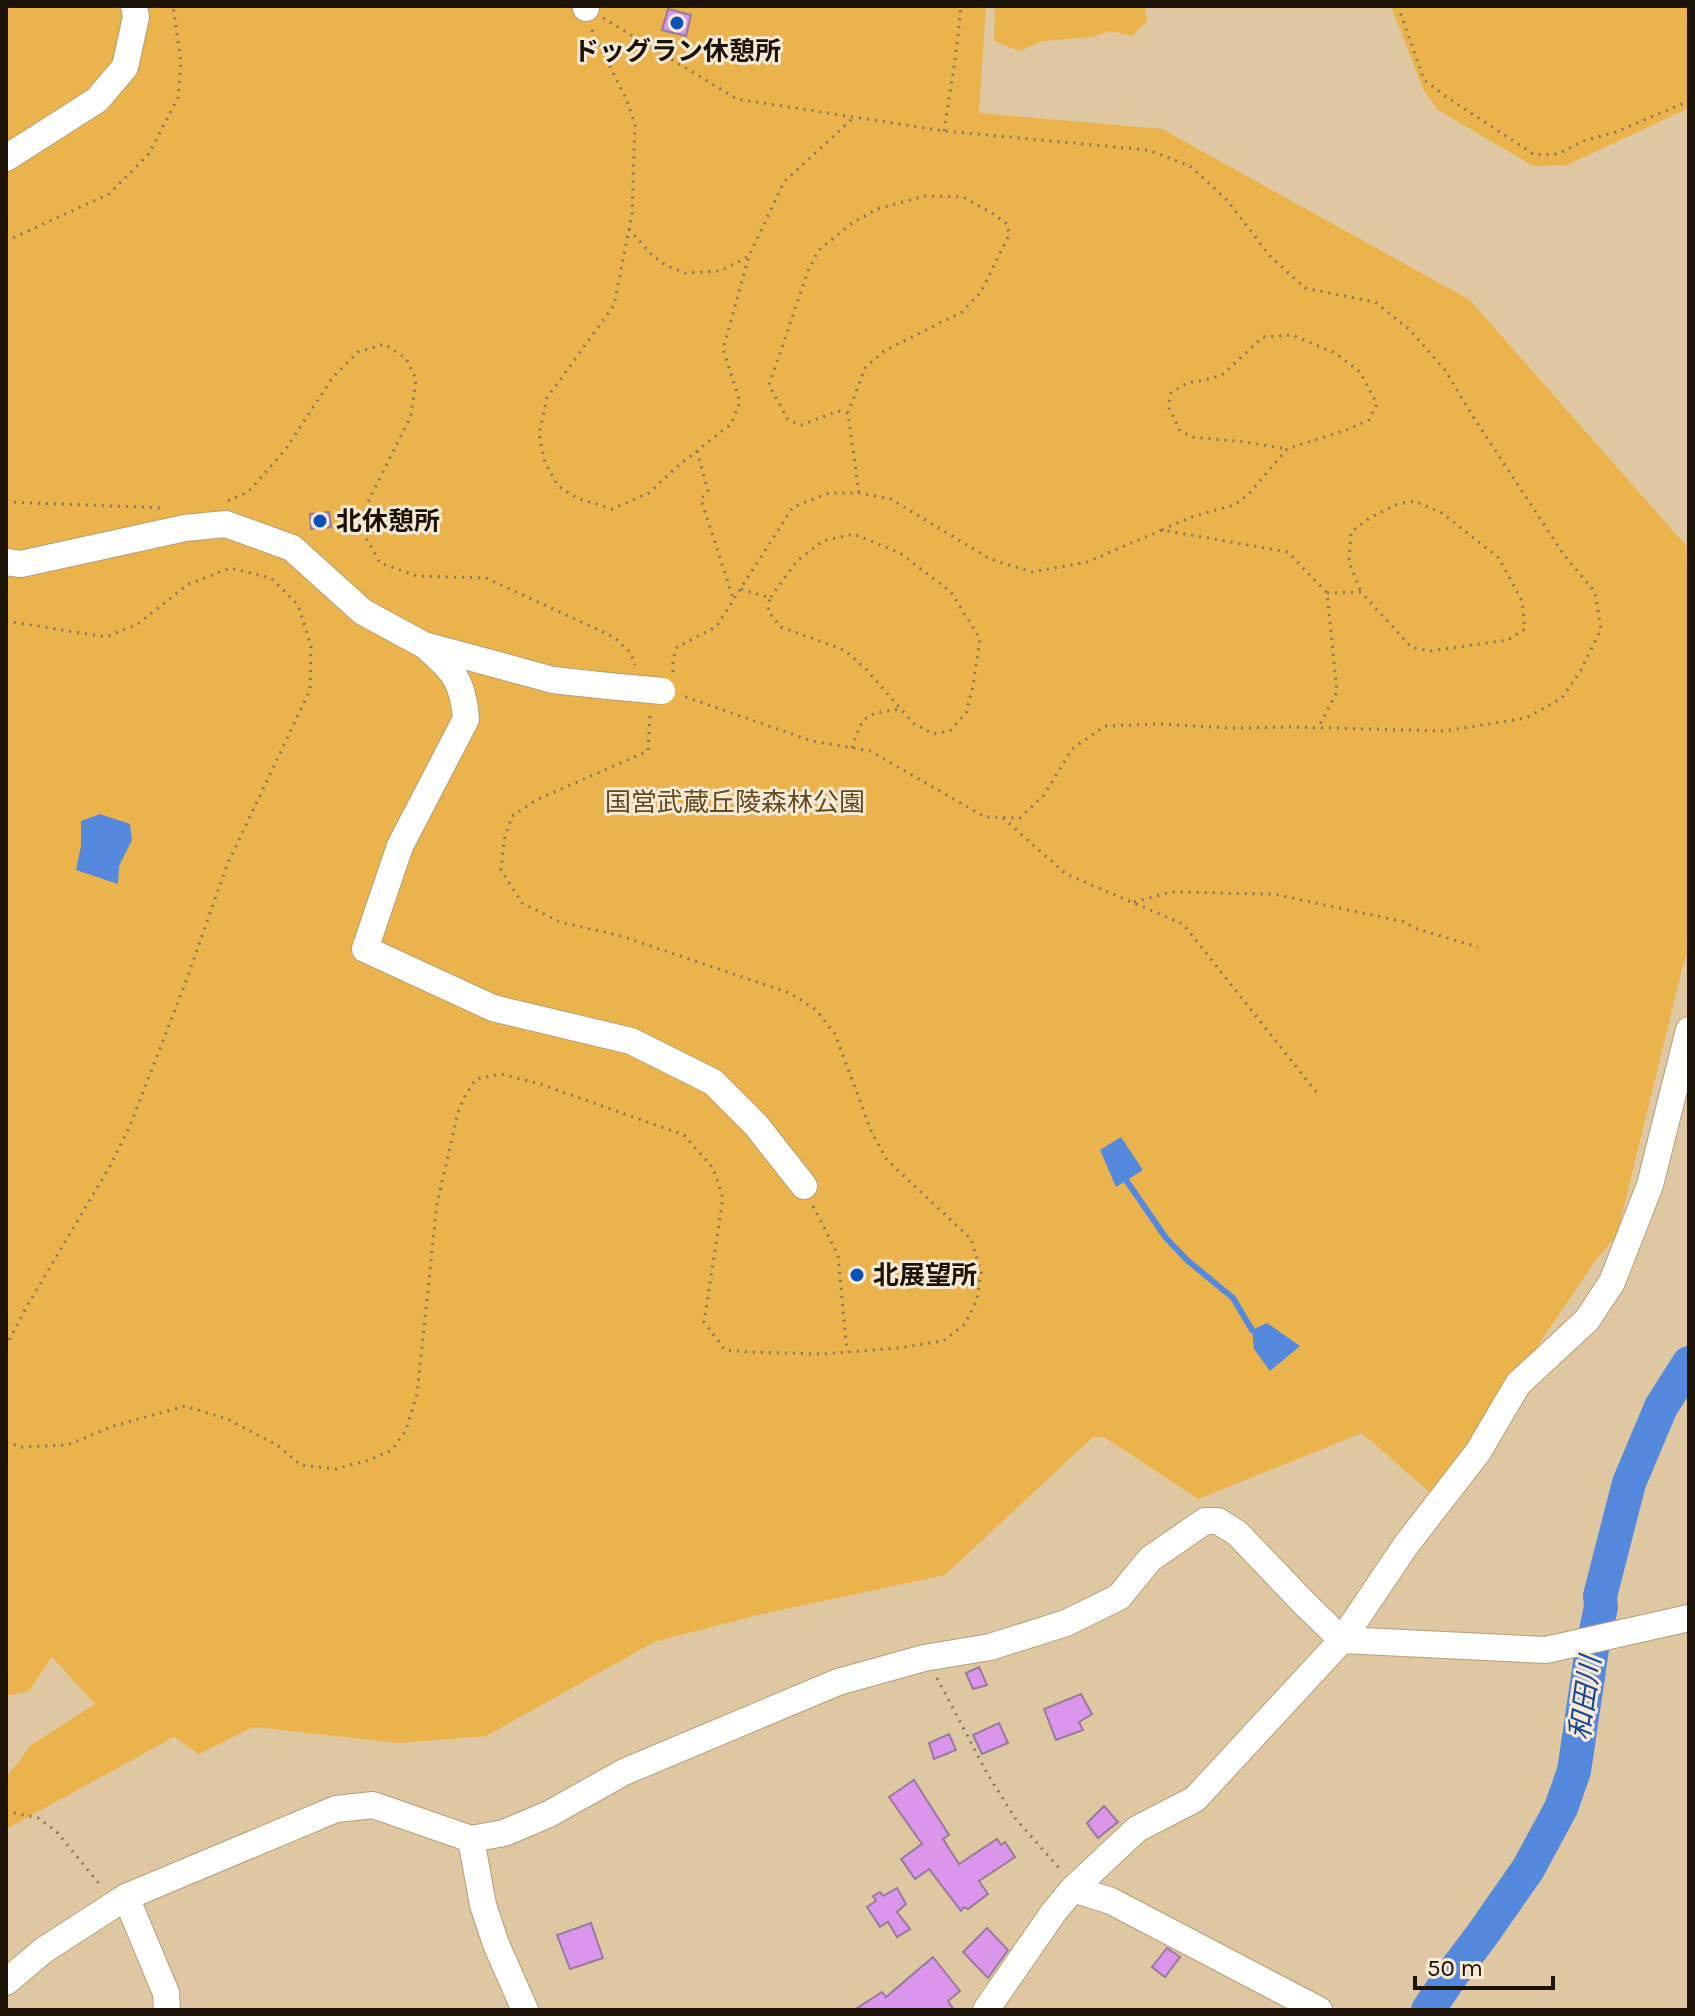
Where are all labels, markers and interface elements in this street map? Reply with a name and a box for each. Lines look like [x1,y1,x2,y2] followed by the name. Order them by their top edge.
[668,14,686,32] marker: ドッグラン休憩所
[573,36,781,67] place label: ドッグラン休憩所
[336,506,440,537] place label: 北休憩所
[311,512,329,530] marker: 北休憩所
[605,787,865,818] park label: 国営武蔵丘陵森林公園
[873,1260,977,1291] place label: 北展望所
[848,1266,866,1284] marker: 北展望所
[1563,1651,1608,1742] water label: 和田川
[1415,1940,1553,1990] scale bar
[1427,1954,1483,1982] text: 50 m

